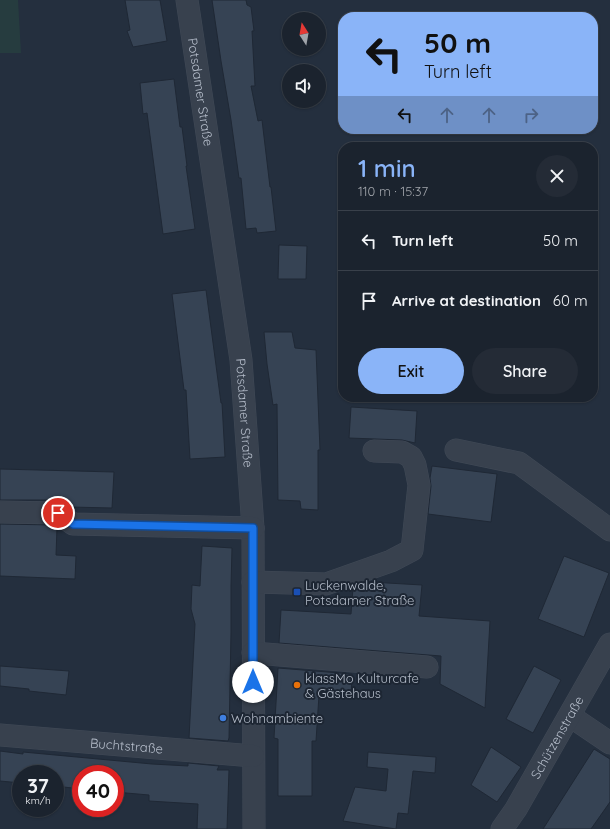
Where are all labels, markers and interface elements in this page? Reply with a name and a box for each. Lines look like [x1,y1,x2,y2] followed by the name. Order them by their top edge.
[282,12,326,56] north arrow
[282,12,326,108] map controls
[424,25,491,60] text: 50 m
[358,28,410,80] icon: left
[185,37,217,147] street label: Potsdamer Straße
[424,60,492,83] text: Turn left
[282,64,326,108] button: sound
[394,104,416,126] icon: left
[436,104,458,126] icon: ahead
[478,104,500,126] icon: ahead
[520,104,542,126] icon: right
[358,153,416,183] text: 1 min
[536,155,578,197] button: close
[358,183,428,199] text: 110 m · 15:37
[358,230,380,252] icon: left
[392,231,454,250] text: Turn left
[543,231,578,250] text: 50 m
[358,290,380,312] icon: arrive
[392,291,541,310] text: Arrive at destination
[553,291,588,310] text: 60 m
[358,348,464,394] button: Exit
[472,348,578,394] button: Share
[233,358,257,468] street label: Potsdamer Straße
[41,496,75,530] pin
[47,502,69,524] icon: arrive
[305,577,414,608] place label: Luckenwalde, Potsdamer Straße
[292,587,302,597] marker: Luckenwalde, Potsdamer Straße
[232,661,274,703] position arrow
[305,670,419,701] place label: klassMo Kulturcafe & Gästehaus
[292,680,302,690] marker: klassMo Kulturcafe & Gästehaus
[527,693,587,782] street label: Schützenstraße
[231,710,323,726] place label: Wohnambiente
[218,713,228,723] marker: Wohnambiente
[89,735,164,757] street label: Buchtstraße
[72,765,124,817] speed limit sign: 40
[27,773,49,798] text: 37
[25,794,51,807] text: km/h

